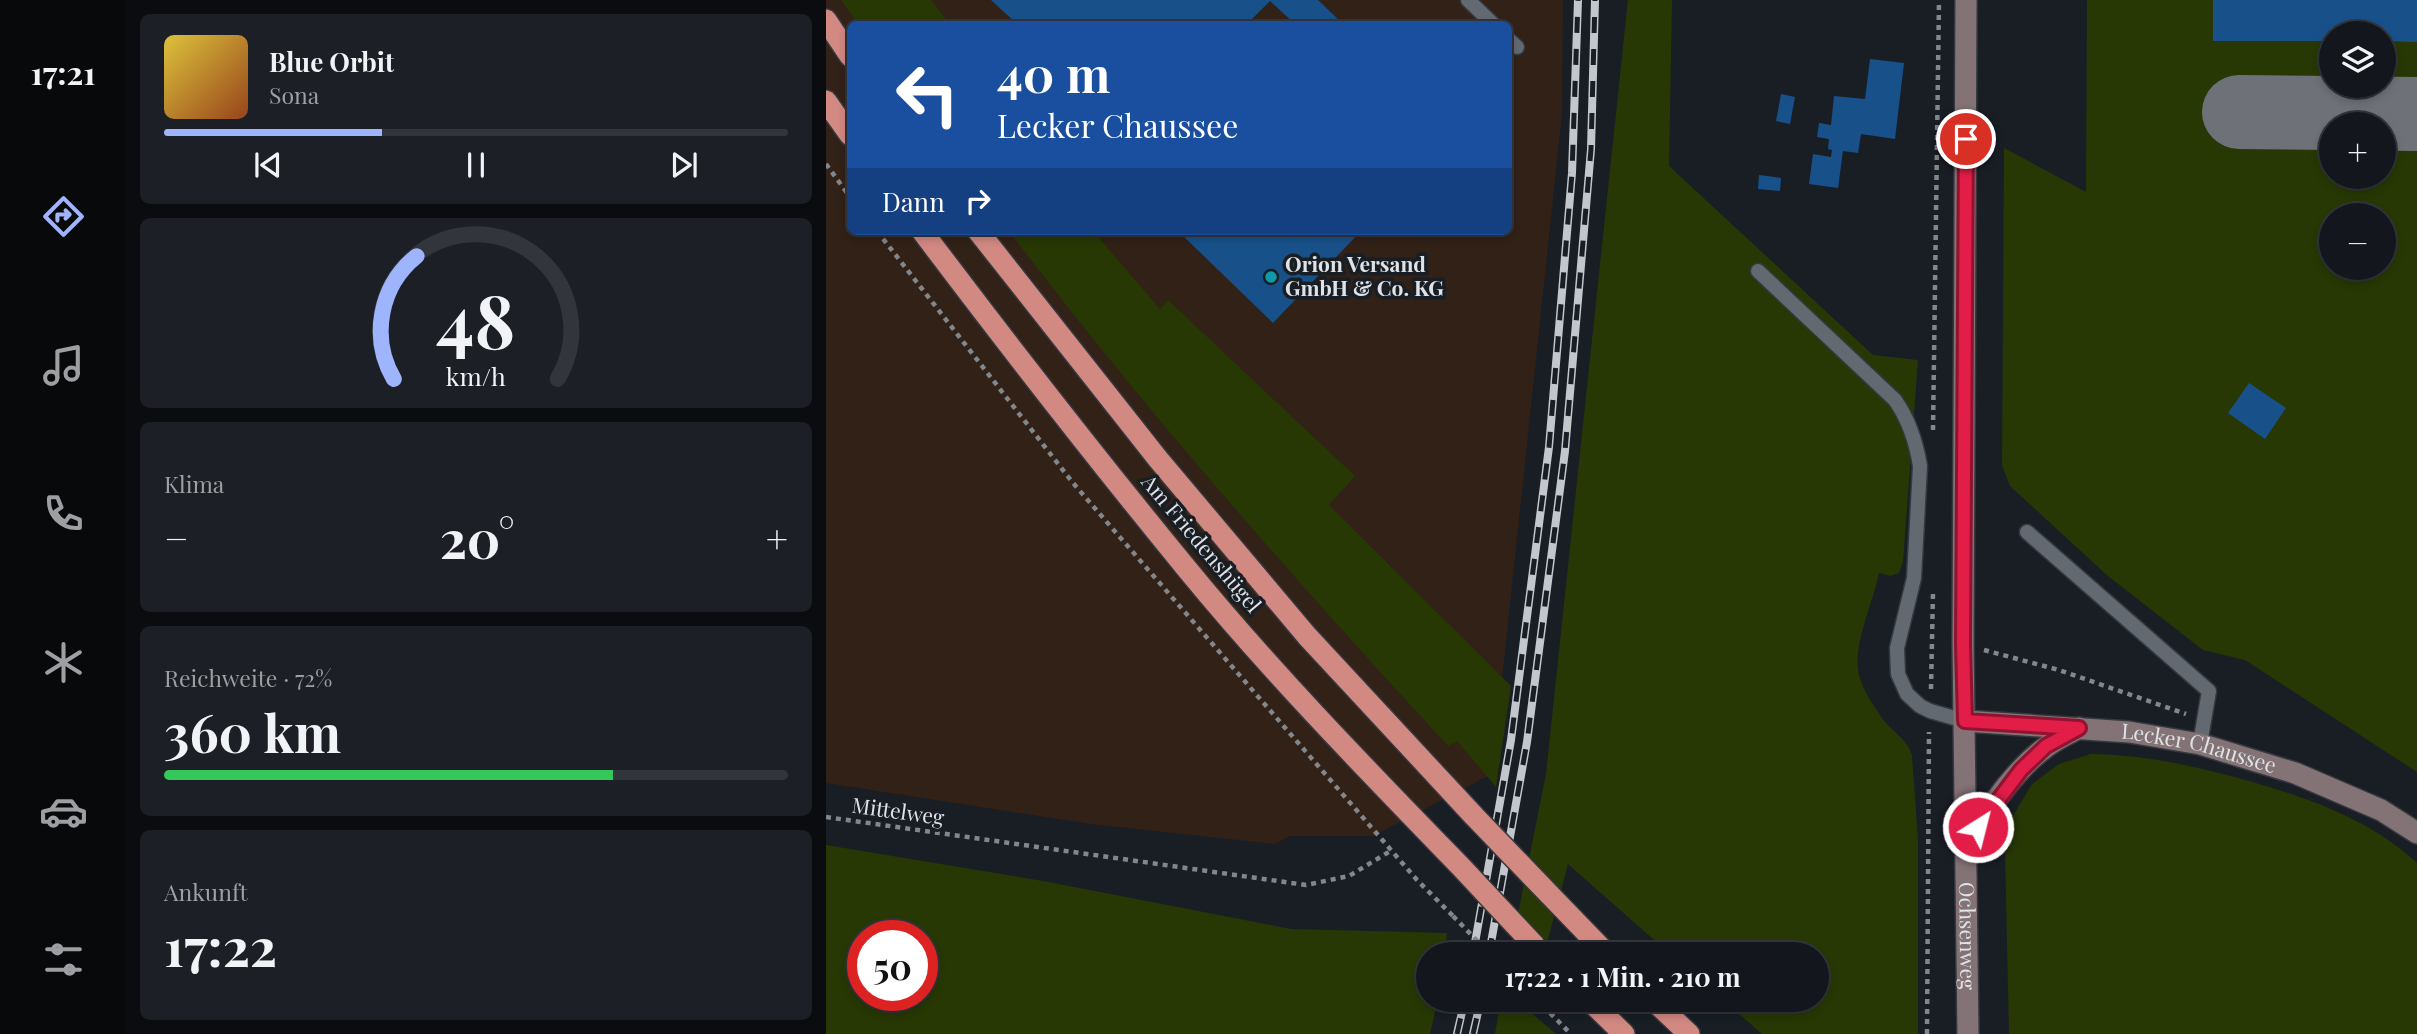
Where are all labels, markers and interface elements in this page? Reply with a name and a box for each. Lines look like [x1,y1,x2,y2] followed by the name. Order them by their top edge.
[2319,21,2396,280] map controls
[2319,21,2396,98] button: layers
[997,40,1110,105] text: 40 m
[269,44,394,79] text: Blue Orbit
[882,49,973,140] icon: left
[30,50,96,93] text: 17:21
[269,79,319,110] text: Sona
[997,103,1238,146] text: Lecker Chaussee
[1936,109,1996,169] pin
[2319,112,2396,189] button: +
[1947,120,1985,158] icon: arrive
[249,146,287,184] icon: previous
[457,146,495,184] icon: pause
[665,146,703,184] icon: next
[959,182,997,220] icon: right
[882,184,945,219] text: Dann
[39,192,88,241] icon: directions
[2319,203,2396,280] button: −
[1285,249,1444,301] place label: Orion Versand GmbH & Co. KG
[1263,269,1279,285] marker: Orion Versand GmbH & Co. KG
[436,270,516,367] text: 48
[39,341,88,390] icon: music
[446,359,506,392] text: km/h
[1136,467,1269,618] street label: Am Friedenshügel
[164,468,224,499] text: Klima
[39,489,88,538] icon: phone
[440,503,515,572] text: 20°
[164,512,189,563] text: −
[766,512,788,563] text: +
[39,638,88,687] icon: climate
[164,662,332,693] text: Reichweite · 72%
[164,697,341,766] text: 360 km
[2121,716,2280,779] street label: Lecker Chaussee
[39,787,88,836] icon: car
[850,790,946,830] street label: Mittelweg
[1941,790,2015,864] position arrow
[164,876,248,907] text: Ankunft
[1954,882,1983,990] street label: Ochsenweg
[164,911,277,980] text: 17:22
[847,920,938,1011] speed limit sign: 50
[39,935,88,984] icon: filters
[1505,959,1740,994] text: 17:22 · 1 Min. · 210 m

